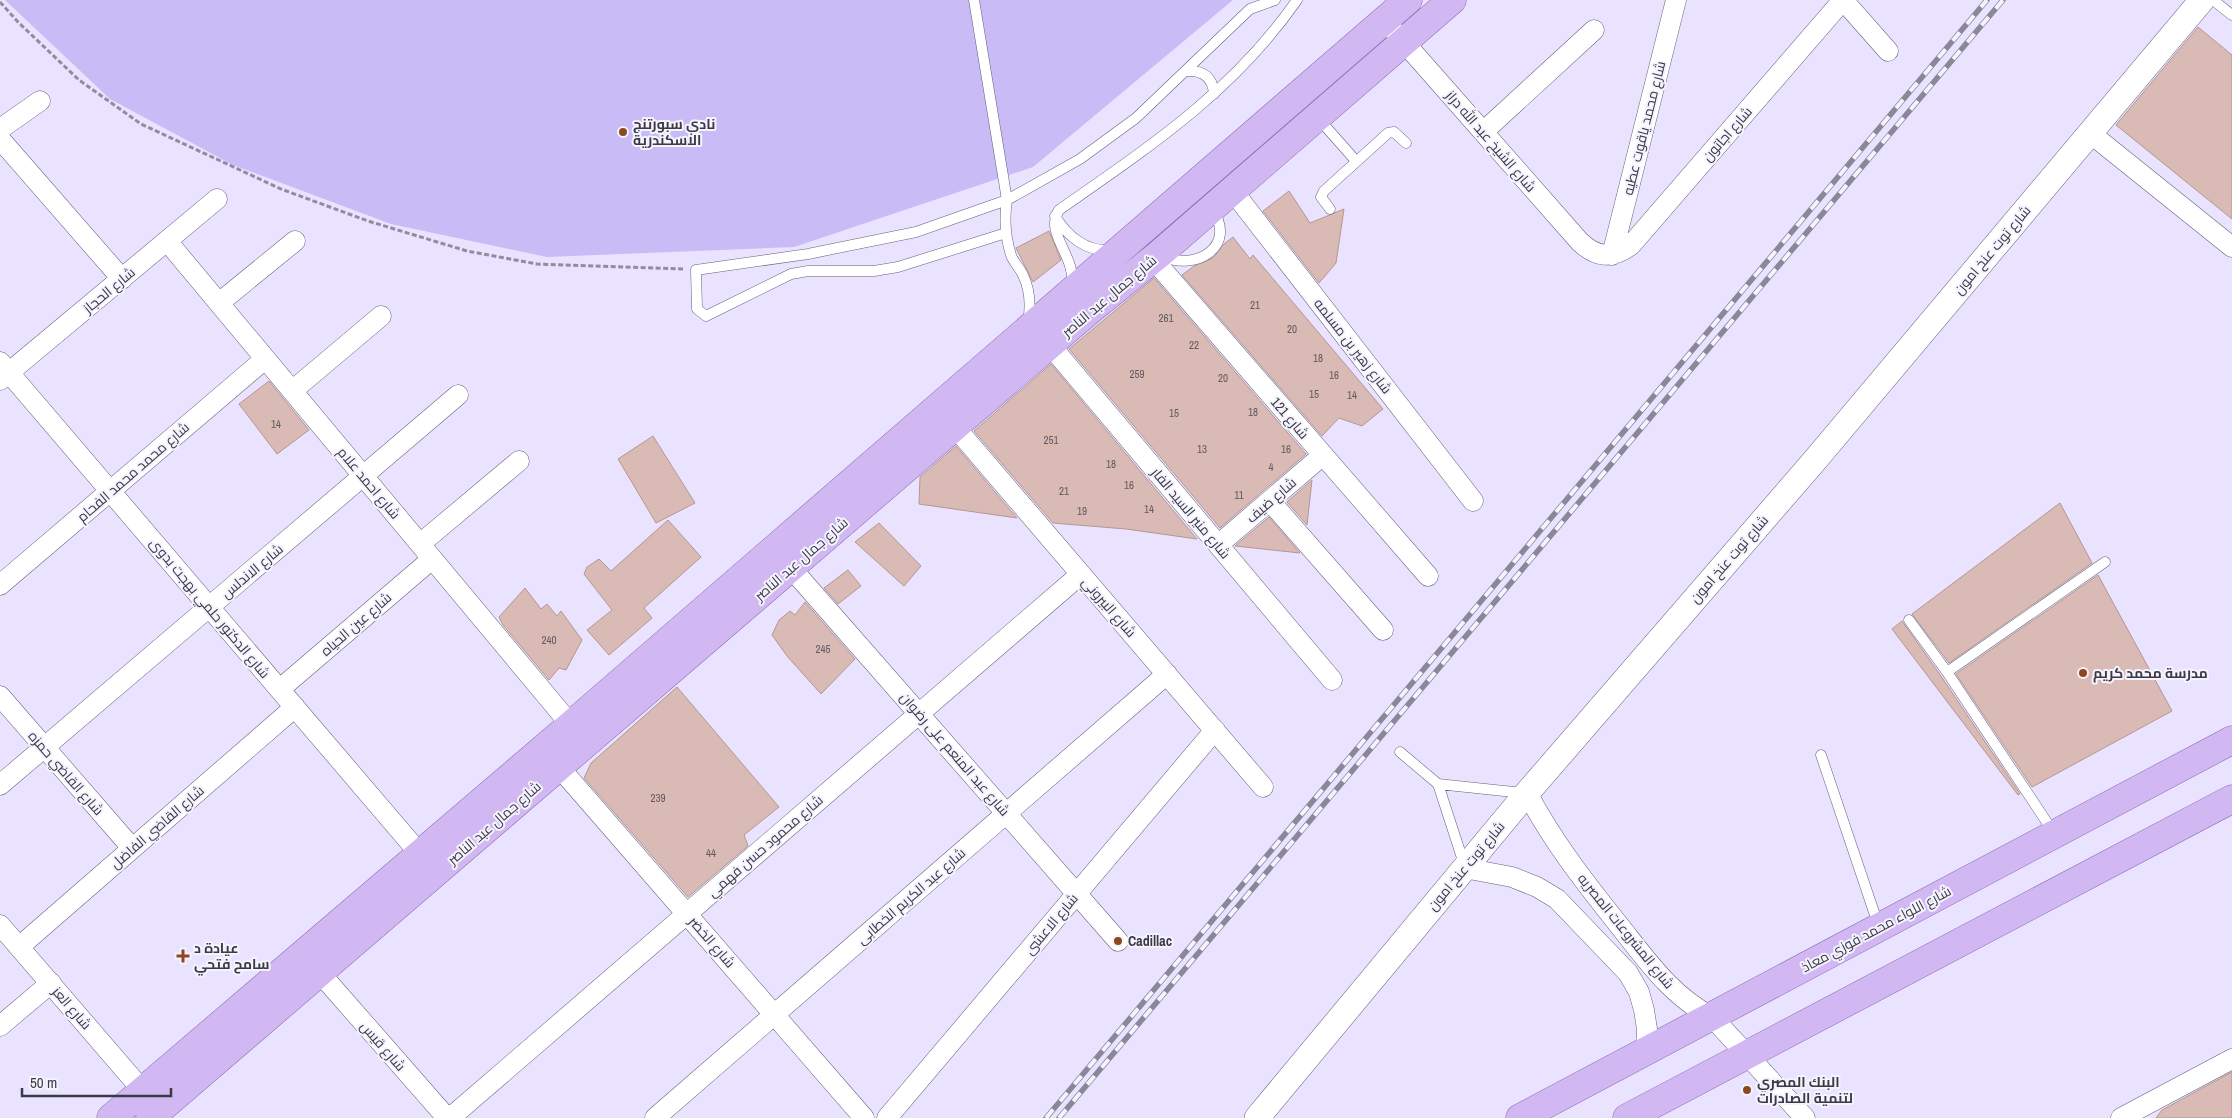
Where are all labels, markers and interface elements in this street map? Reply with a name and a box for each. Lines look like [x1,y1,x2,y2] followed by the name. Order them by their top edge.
[1619,59,1669,197] street label: شارع محمد ياقوت عطيه
[1441,86,1540,195] street label: شارع الشيخ عبد الله دراز
[1698,103,1756,165] street label: شارع اجاتون
[633,115,715,149] place label: نادي سبورتنج الاسكندرية
[617,126,629,138] marker: نادي سبورتنج الاسكندرية
[1949,202,2035,298] street label: شارع توت عنخ امون
[1057,251,1160,342] street label: شارع جمال عبد الناصر
[78,263,139,318] street label: شارع الحجاز
[1310,295,1396,397] street label: شارع زهير بن مسلمه
[1250,298,1260,312] house number: 21
[1158,311,1174,325] house number: 261
[1287,322,1297,336] house number: 20
[1189,338,1199,352] house number: 22
[1313,351,1323,365] house number: 18
[1129,367,1145,381] house number: 259
[1329,368,1339,382] house number: 16
[1218,371,1228,385] house number: 20
[1309,387,1319,401] house number: 15
[1347,388,1357,402] house number: 14
[1267,393,1313,443] street label: شارع 121
[1248,405,1258,419] house number: 18
[1169,406,1179,420] house number: 15
[271,417,281,431] house number: 14
[73,418,194,527] street label: شارع محمد محمد الفحام
[1043,433,1059,447] house number: 251
[1197,442,1207,456] house number: 13
[1281,442,1291,456] house number: 16
[333,443,404,523] street label: شارع احمد علام
[1106,457,1116,471] house number: 18
[1268,460,1274,474] house number: 4
[1147,463,1234,562] street label: شارع منير السيد الفار
[1242,473,1300,527] street label: شارع ضيف
[1124,478,1134,492] house number: 16
[1059,484,1069,498] house number: 21
[1234,488,1244,502] house number: 11
[1144,502,1154,516] house number: 14
[1077,504,1087,518] house number: 19
[1686,511,1772,607] street label: شارع توت عنخ امون
[750,513,852,605] street label: شارع جمال عبد الناصر
[144,534,274,684] street label: شارع الدكتور حلمي بهجت بدوى
[217,540,287,602] street label: شارع الاندلس
[1076,573,1140,643] street label: شارع البيروني
[317,588,395,660] street label: شارع عين الحياه
[541,633,557,647] house number: 240
[815,642,831,656] house number: 245
[2093,664,2208,683] place label: مدرسة محمد كريم
[2077,667,2089,679] marker: مدرسة محمد كريم
[895,688,1014,820] street label: شارع عبد المنعم على رضوان
[23,727,108,820] street label: شارع القاضي حمزه
[443,777,545,869] street label: شارع جمال عبد الناصر
[106,781,209,874] street label: شارع القاضي الفاضل
[650,791,666,805] house number: 239
[703,791,828,903] street label: شارع محمود حسن فهمي
[1423,818,1509,914] street label: شارع توت عنخ امون
[853,844,970,949] street label: شارع عبد الكريم الخطابى
[706,846,716,860] house number: 44
[1574,870,1678,992] street label: شارع المشروعات المصريه
[1798,882,1955,979] street label: شارع اللواء محمد فوزي معاذ
[1020,890,1082,958] street label: شارع الاعشى
[684,912,739,971] street label: شارع الخضر
[1128,932,1172,950] place label: Cadillac
[1112,935,1124,947] marker: Cadillac
[194,939,270,976] place label: عيادة د سامح فتحي
[176,949,190,963] marker: عيادة د سامح فتحي
[48,982,96,1033] street label: شارع العز
[356,1017,410,1075] street label: شارع قيس
[22,1066,171,1098] scale bar
[30,1072,57,1093] text: 50 m
[1757,1073,1853,1107] place label: البنك المصري لتنمية الصادرات
[1741,1084,1753,1096] marker: البنك المصري لتنمية الصادرات

